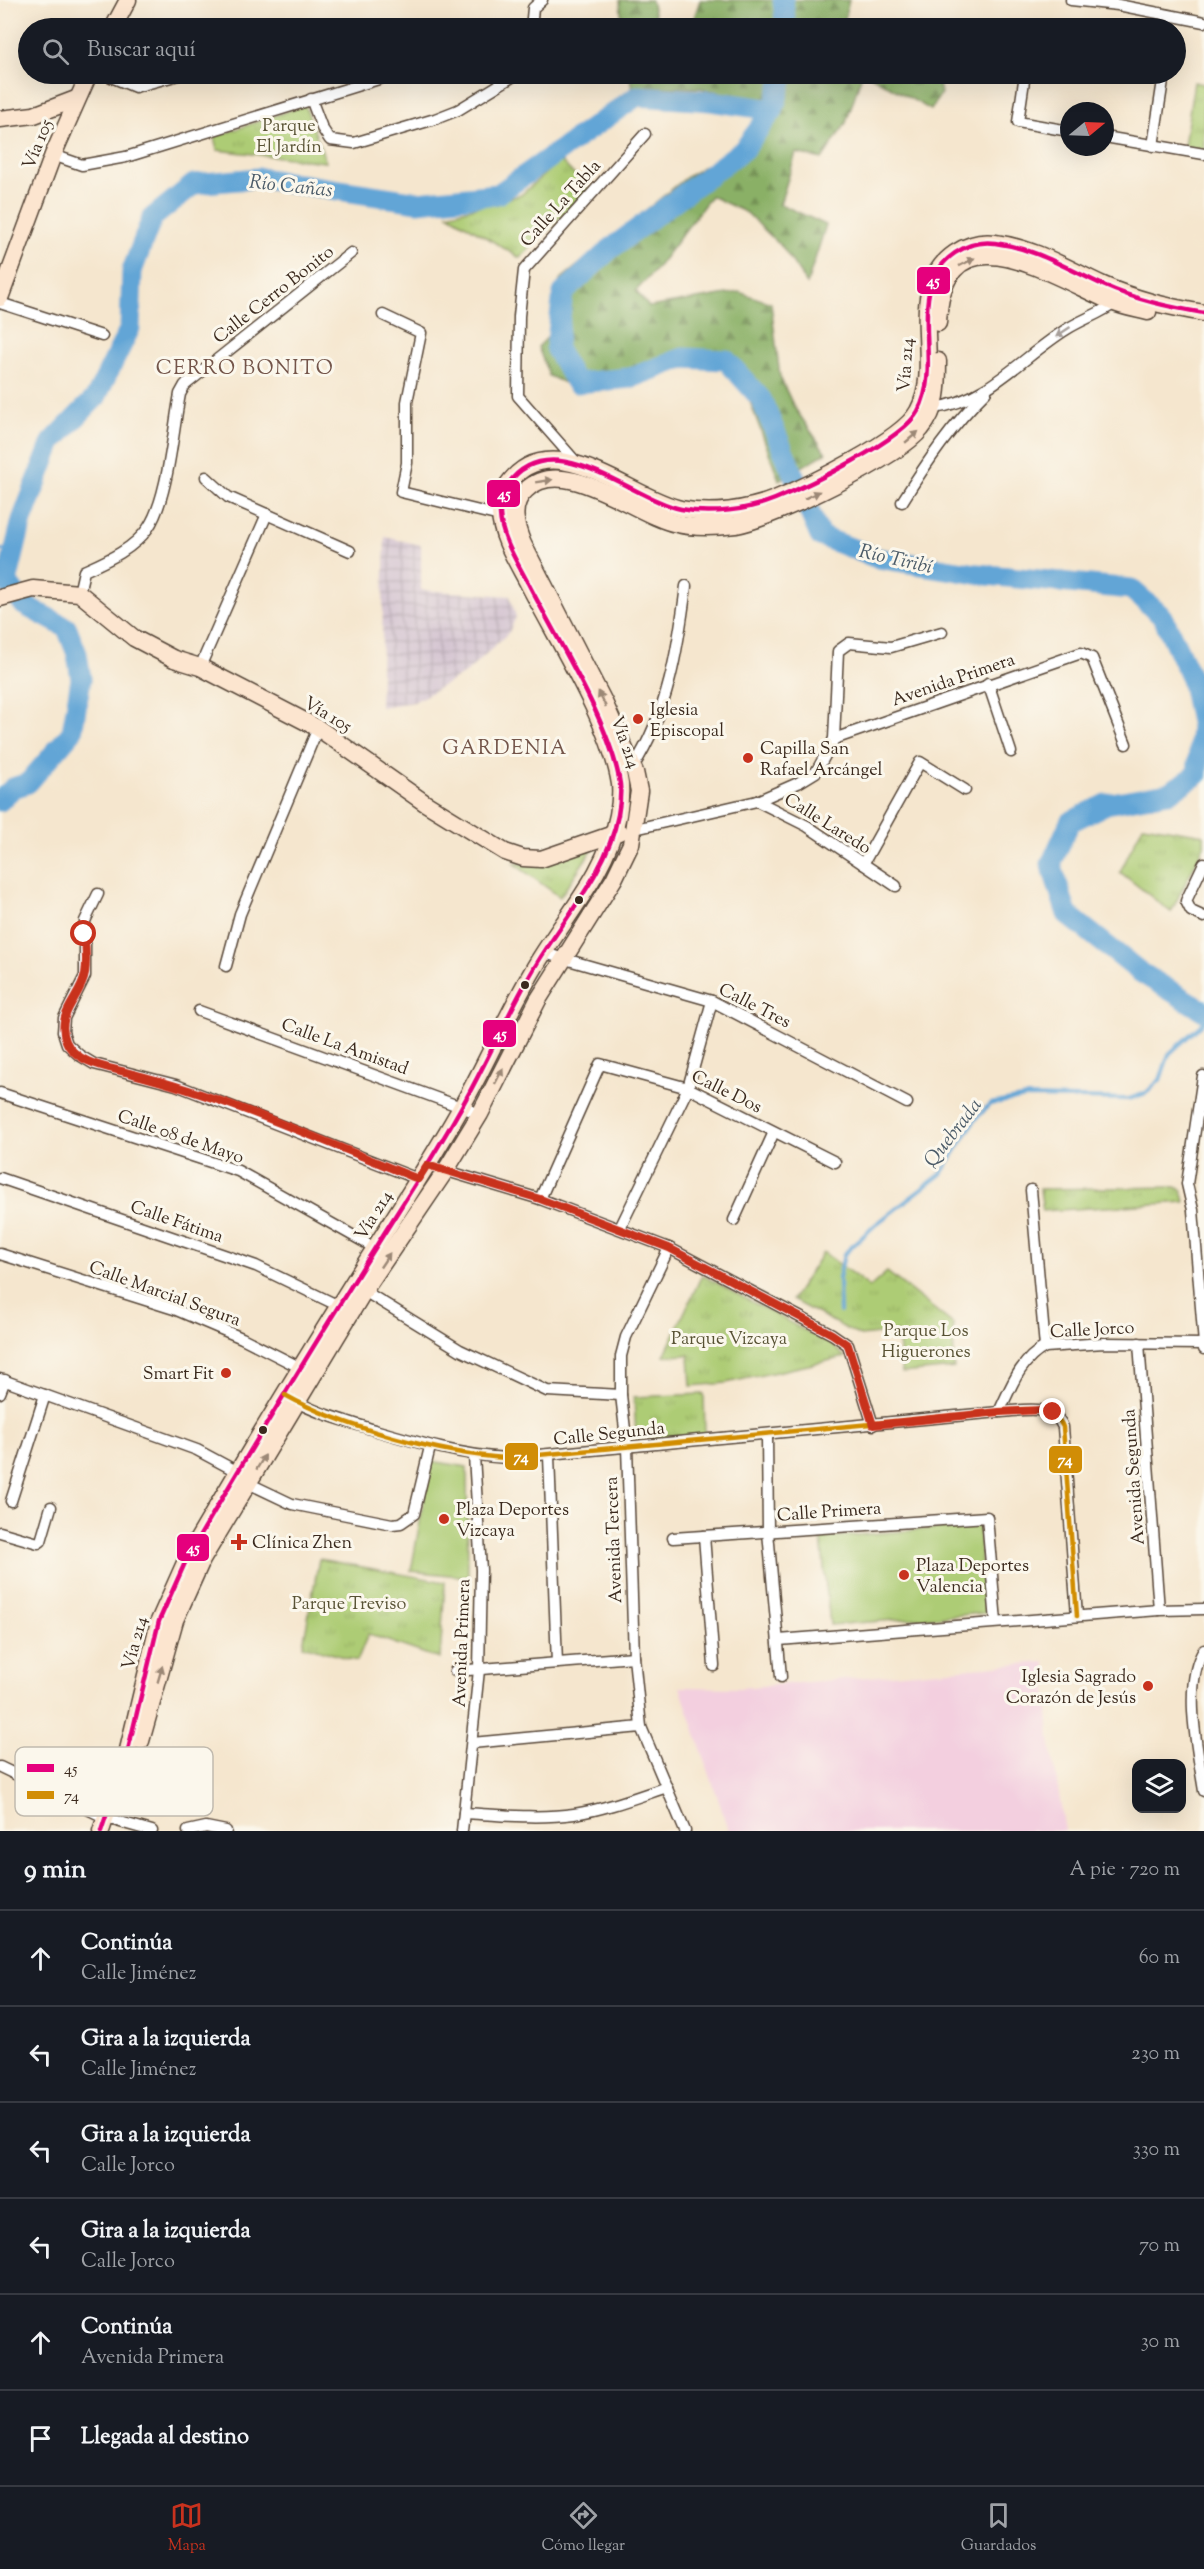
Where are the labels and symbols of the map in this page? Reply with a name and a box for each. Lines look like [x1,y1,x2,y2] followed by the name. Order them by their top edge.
[1060,102,1114,156] north arrow
[256,114,322,161] park label: Parque El Jardín
[17,116,61,174] street label: Vía 105
[515,155,608,254] street label: Calle La Tabla
[248,169,334,206] water label: Río Cañas
[208,240,340,351] street label: Calle Cerro Bonito
[959,257,976,267] one-way arrow
[916,266,951,295] line badge: 45
[925,271,940,294] text: 45
[1056,326,1072,338] one-way arrow
[892,337,922,393] street label: Vía 214
[156,355,334,384] district label: CERRO BONITO
[904,431,920,444] one-way arrow
[534,476,553,485] one-way arrow
[486,479,521,508] line badge: 45
[496,484,511,507] text: 45
[804,490,821,500] one-way arrow
[856,538,936,583] water label: Río Tiribí
[889,648,1019,714] street label: Avenida Primera
[298,691,356,740] street label: Vía 105
[598,691,607,708] one-way arrow
[650,698,724,745] place label: Iglesia Episcopal
[631,712,645,726] marker: Iglesia Episcopal
[603,713,646,773] street label: Vía 214
[442,735,568,764] district label: GARDENIA
[760,737,883,784] place label: Capilla San Rafael Arcángel
[741,751,755,765] marker: Capilla San Rafael Arcángel
[778,788,876,862] street label: Calle Laredo
[573,894,585,906] unlabelled marker
[70,920,96,946] route start
[713,978,795,1036] street label: Calle Tres
[519,979,531,991] unlabelled marker
[277,1013,412,1083] street label: Calle La Amistad
[482,1019,517,1048] line badge: 45
[492,1024,507,1047] text: 45
[686,1064,766,1121] street label: Calle Dos
[494,1068,503,1085] one-way arrow
[918,1093,990,1174] water label: Quebrada
[114,1104,247,1172] street label: Calle 08 de Mayo
[349,1186,400,1246] street label: Vía 214
[126,1195,226,1251] street label: Calle Fátima
[379,1252,390,1268] one-way arrow
[85,1255,244,1334] street label: Calle Marcial Segura
[1049,1316,1135,1346] street label: Calle Jorco
[881,1319,971,1366] park label: Parque Los Higuerones
[671,1327,787,1353] park label: Parque Vizcaya
[143,1362,214,1388] place label: Smart Fit
[219,1366,233,1380] marker: Smart Fit
[1039,1398,1065,1424] route end
[1117,1408,1153,1546] street label: Avenida Segunda
[552,1416,666,1454] street label: Calle Segunda
[257,1424,269,1436] unlabelled marker
[504,1442,539,1471] line badge: 74
[1048,1445,1083,1474] line badge: 74
[514,1447,529,1470] text: 74
[1058,1450,1073,1473] text: 74
[256,1453,266,1470] one-way arrow
[600,1476,630,1604] street label: Avenida Tercera
[776,1496,882,1530] street label: Calle Primera
[456,1498,569,1545] place label: Plaza Deportes Vizcaya
[437,1512,451,1526] marker: Plaza Deportes Vizcaya
[252,1531,352,1557] place label: Clínica Zhen
[176,1533,210,1562] line badge: 45
[230,1533,248,1551] marker: Clínica Zhen
[185,1538,200,1561] text: 45
[916,1554,1029,1601] place label: Plaza Deportes Valencia
[897,1568,911,1582] marker: Plaza Deportes Valencia
[448,1578,478,1708] street label: Avenida Primera
[292,1592,406,1618] park label: Parque Treviso
[116,1614,156,1673] street label: Vía 214
[156,1665,165,1683] one-way arrow
[1006,1665,1136,1712] place label: Iglesia Sagrado Corazón de Jesús
[1141,1679,1155,1693] marker: Iglesia Sagrado Corazón de Jesús
[15,1747,213,1816] legend
[64,1759,78,1782] text: 45
[64,1786,79,1809] text: 74

